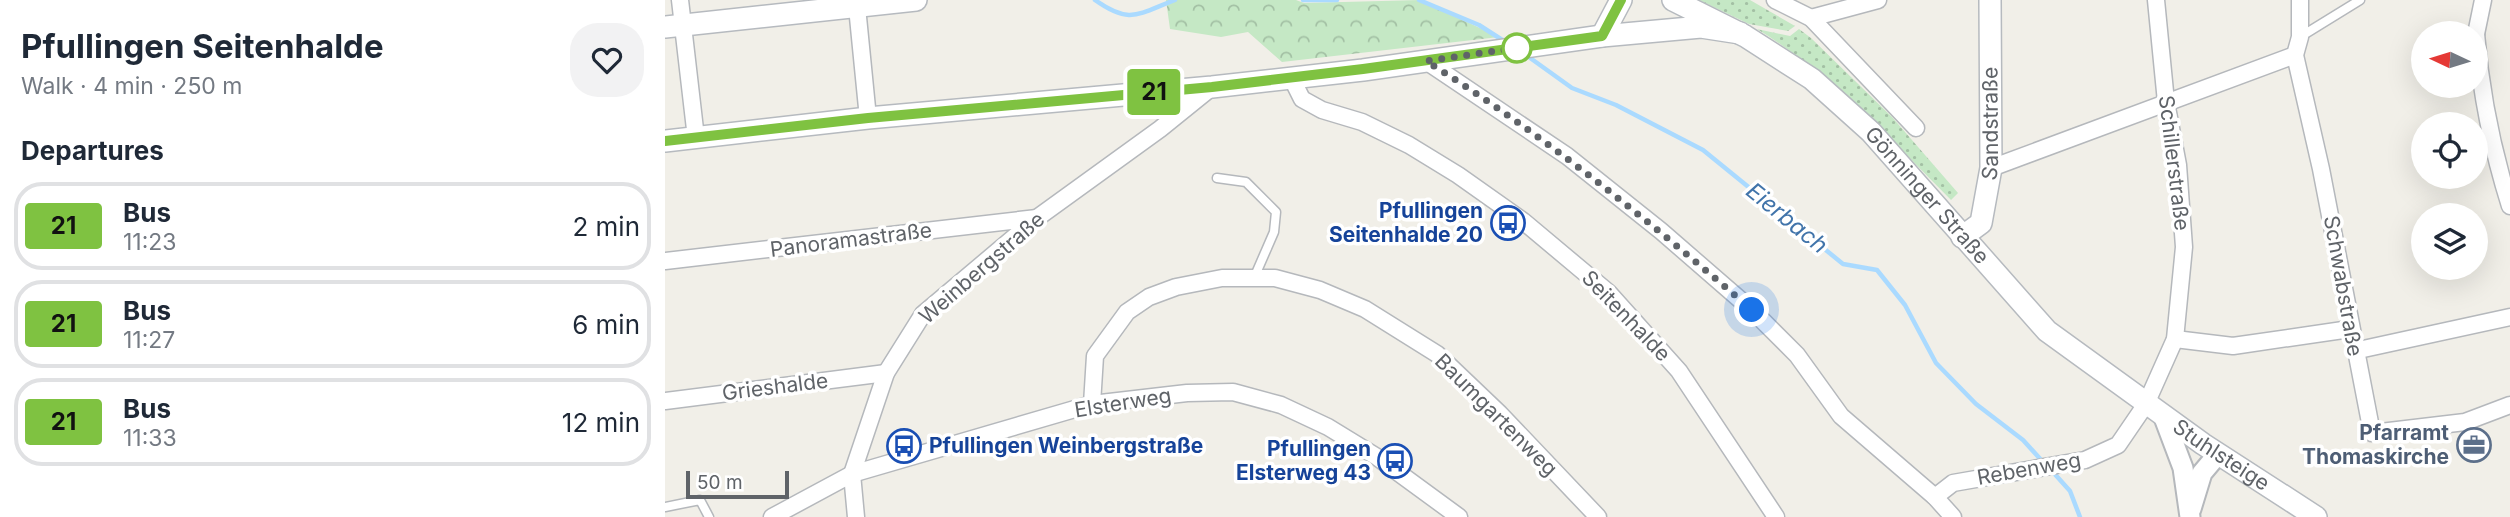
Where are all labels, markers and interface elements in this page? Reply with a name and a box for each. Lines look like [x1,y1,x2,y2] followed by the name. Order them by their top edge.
[2411,21,2489,98] north arrow
[2411,21,2488,280] map controls
[570,23,644,97] button: heart
[21,26,384,66] text: Pfullingen Seitenhalde
[1502,33,1532,63] unlabelled marker
[1976,67,2003,182] street label: Sandstraße
[1123,69,1185,115] line badge: 21
[21,72,243,100] text: Walk · 4 min · 250 m
[1141,77,1167,106] text: 21
[2154,94,2195,232] street label: Schillerstraße
[2411,112,2488,189] button: locate
[1860,121,1995,269] street label: Gönninger Straße
[21,135,164,166] text: Departures
[1741,177,1833,259] water label: Eierbach
[123,197,171,228] text: Bus
[1329,198,1483,247] place label: Pfullingen Seitenhalde 20
[2411,203,2488,280] button: layers
[1489,204,1527,242] bus stop icon: Pfullingen Seitenhalde 20
[914,206,1049,329] street label: Weinbergstraße
[51,211,76,240] text: 21
[572,211,640,242] text: 2 min
[2319,214,2368,358] street label: Schwabstraße
[769,217,933,262] street label: Panoramastraße
[123,228,177,256] text: 11:23
[1577,265,1676,366] street label: Seitenhalde
[1734,292,1769,327] your location
[123,295,171,326] text: Bus
[51,309,76,338] text: 21
[572,309,640,340] text: 6 min
[123,326,175,354] text: 11:27
[1430,348,1563,481] street label: Baumgartenweg
[720,368,829,405] street label: Grieshalde
[1073,383,1173,422] street label: Elsterweg
[123,393,171,424] text: Bus
[51,407,76,436] text: 21
[562,407,640,438] text: 12 min
[2168,414,2274,496] street label: Stuhlsteige
[2302,420,2449,469] place label: Pfarramt Thomaskirche
[123,424,177,452] text: 11:33
[2455,426,2493,464] office icon: Pfarramt Thomaskirche
[885,427,923,465] bus stop icon: Pfullingen Weinbergstraße
[929,433,1203,458] place label: Pfullingen Weinbergstraße
[1236,436,1371,485] place label: Pfullingen Elsterweg 43
[1376,442,1414,480] bus stop icon: Pfullingen Elsterweg 43
[1975,447,2083,490] street label: Rebenweg
[686,468,789,500] scale bar
[697,471,743,494] text: 50 m

